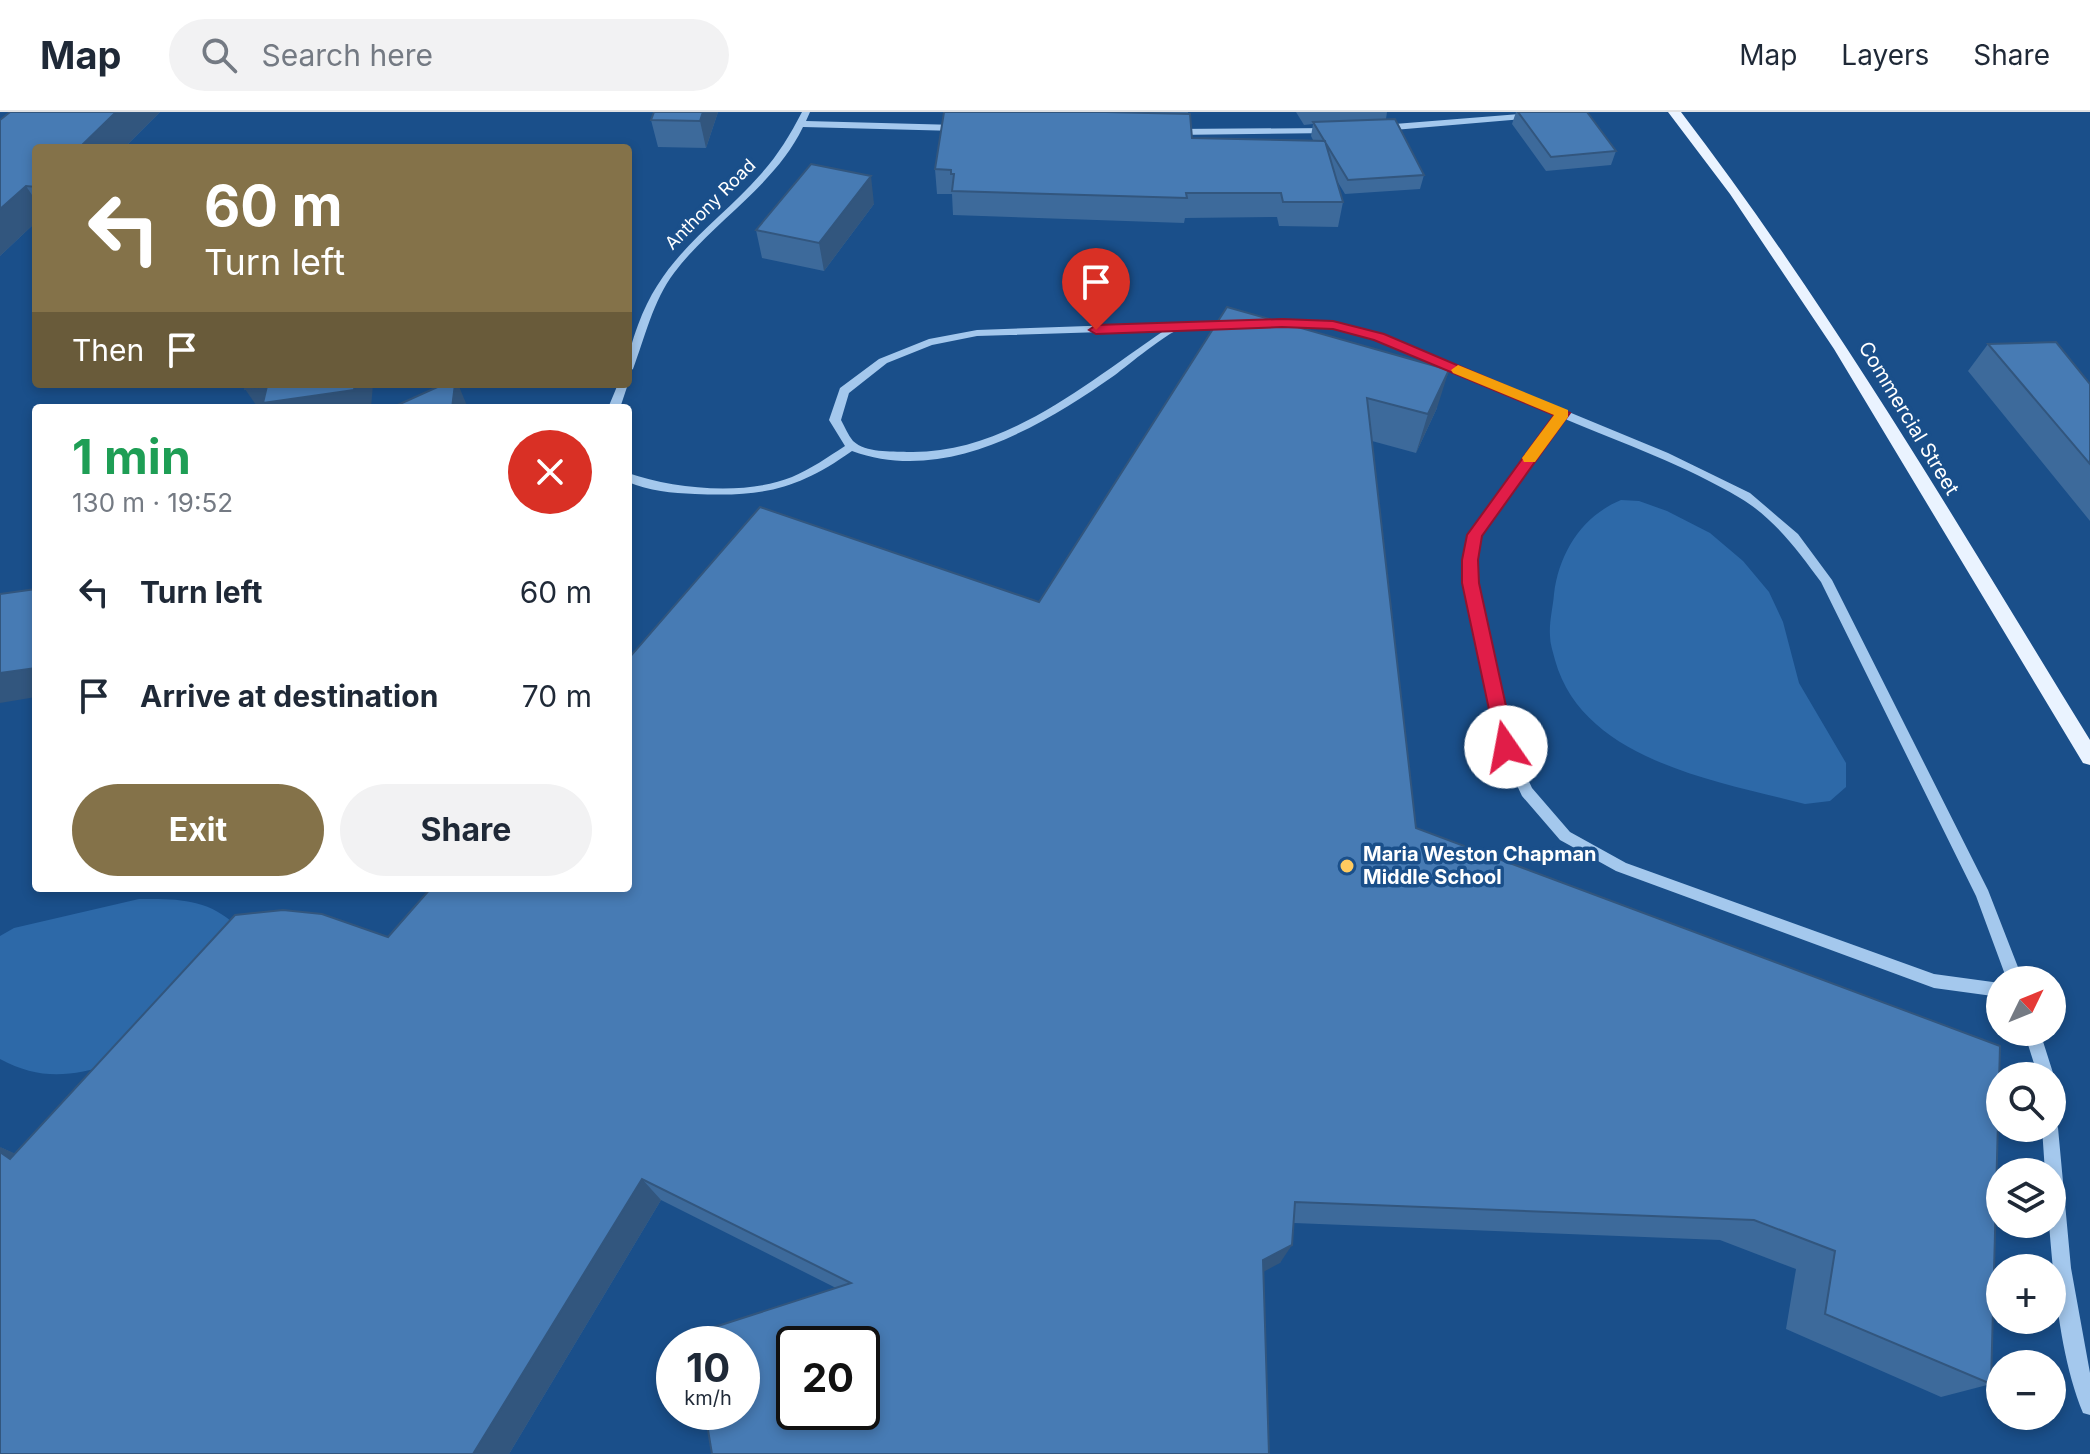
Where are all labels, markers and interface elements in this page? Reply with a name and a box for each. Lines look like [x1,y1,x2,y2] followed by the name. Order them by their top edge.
[169,19,729,91] search box
[40,32,121,78] text: Map
[197,33,241,77] icon: search
[261,37,433,73] text: Search here
[1739,38,1797,72] text: Map
[1841,38,1929,72] text: Layers
[1973,38,2050,72] text: Share
[660,154,760,254] street label: Anthony Road
[204,172,343,240] text: 60 m
[72,176,176,280] icon: left
[204,240,345,284] text: Turn left
[1062,248,1130,330] pin
[1074,260,1118,304] icon: arrive
[160,328,204,372] icon: arrive
[72,332,144,368] text: Then
[1854,337,1965,500] street label: Commercial Street
[72,427,191,486] text: 1 min
[508,430,592,514] button: close
[72,487,233,518] text: 130 m · 19:52
[72,570,116,614] icon: left
[140,574,262,610] text: Turn left
[520,574,592,610] text: 60 m
[72,674,116,718] icon: arrive
[140,678,438,714] text: Arrive at destination
[522,678,592,714] text: 70 m
[1464,705,1548,789] position arrow
[72,784,324,876] button: Exit
[340,784,592,876] button: Share
[1363,842,1597,889] place label: Maria Weston Chapman Middle School
[1338,857,1356,875] marker: Maria Weston Chapman Middle School
[1986,966,2066,1046] north arrow
[1986,966,2066,1430] map controls
[1986,1062,2066,1142] button: search
[1986,1158,2066,1238] button: layers
[1986,1254,2066,1334] button: +
[776,1326,880,1430] speed limit sign: 20
[686,1343,730,1392] text: 10
[1986,1350,2066,1430] button: −
[684,1386,732,1410] text: km/h

